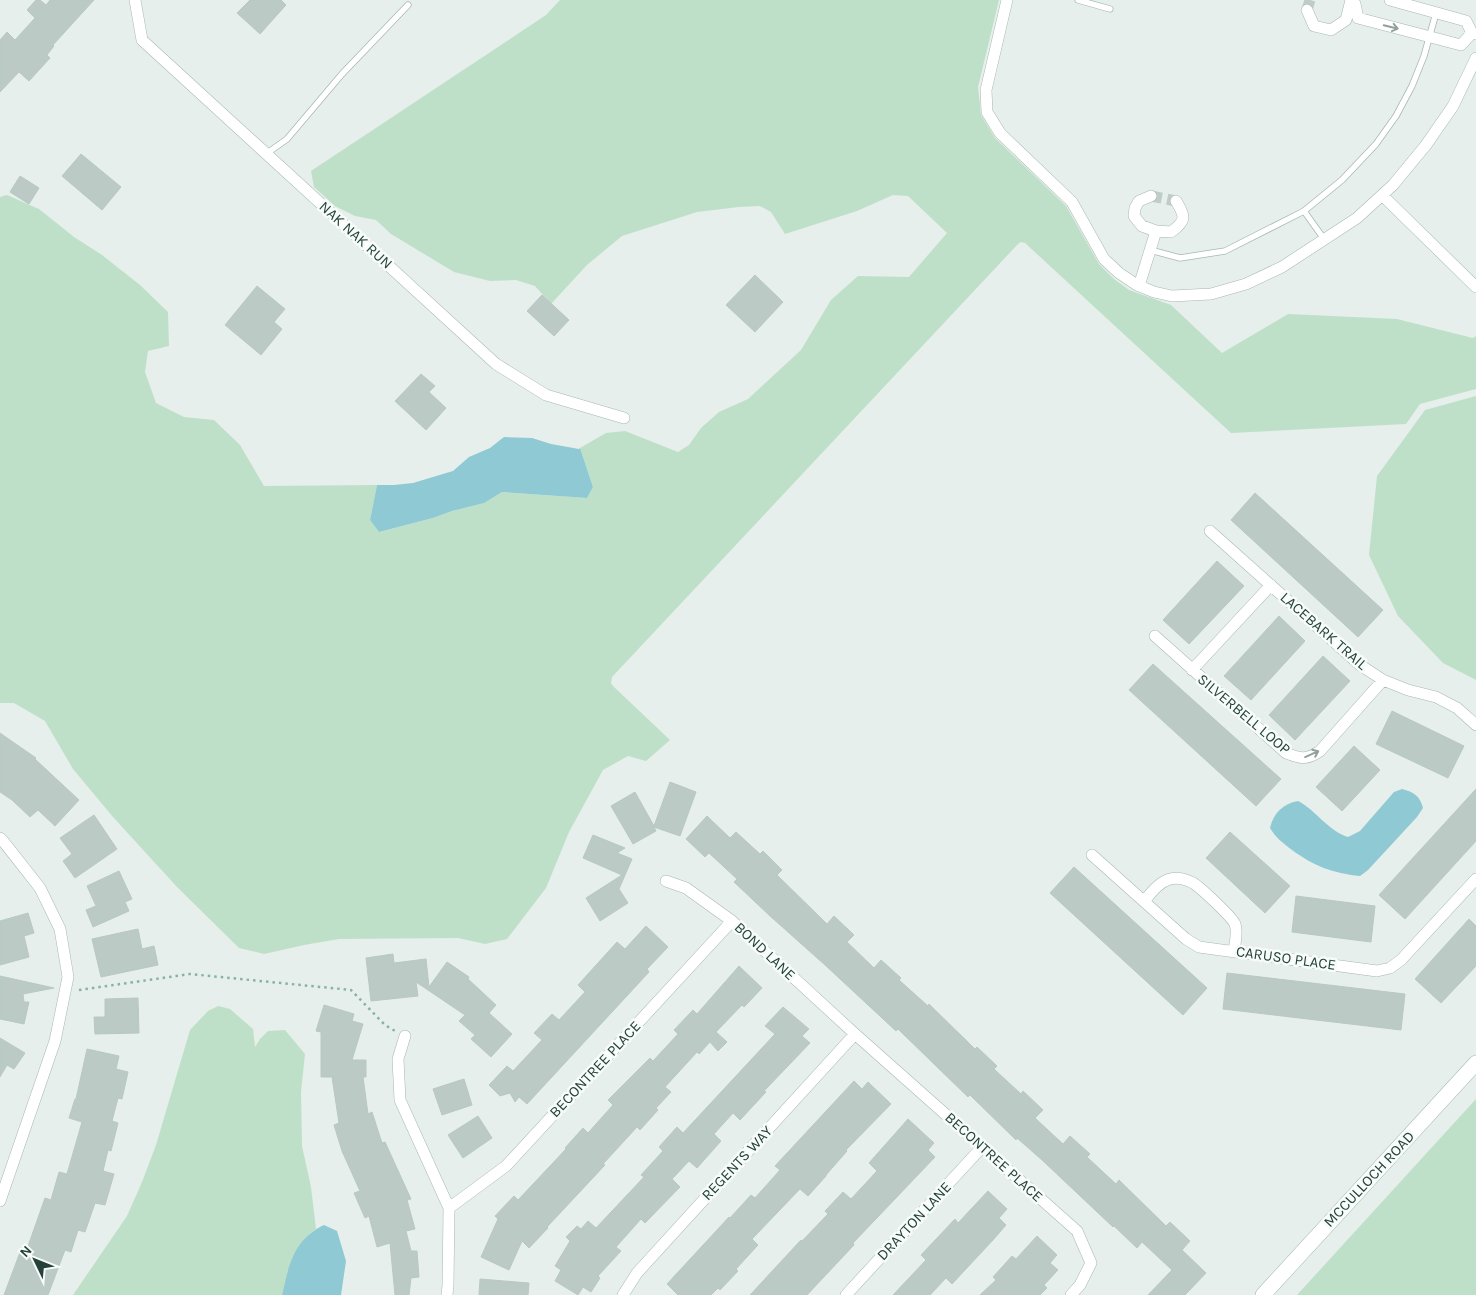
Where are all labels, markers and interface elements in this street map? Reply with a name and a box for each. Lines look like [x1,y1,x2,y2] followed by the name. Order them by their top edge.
[1383,23,1399,32] one-way arrow
[316,197,396,273] street label: NAK NAK RUN
[1277,588,1371,674] street label: LACEBARK TRAIL
[1194,670,1294,758] street label: SILVERBELL LOOP
[1305,749,1320,758] one-way arrow
[731,918,799,984] street label: BOND LANE
[1235,942,1337,974] street label: CARUSO PLACE
[546,1017,644,1121] street label: BECONTREE PLACE
[941,1108,1047,1206] street label: BECONTREE PLACE
[698,1121,777,1204] street label: REGENTS WAY
[1320,1127,1418,1231] street label: MCCULLOCH ROAD
[873,1178,955,1264] street label: DRAYTON LANE
[10,1235,60,1285] north arrow
[16,1242,36,1261] text: N

